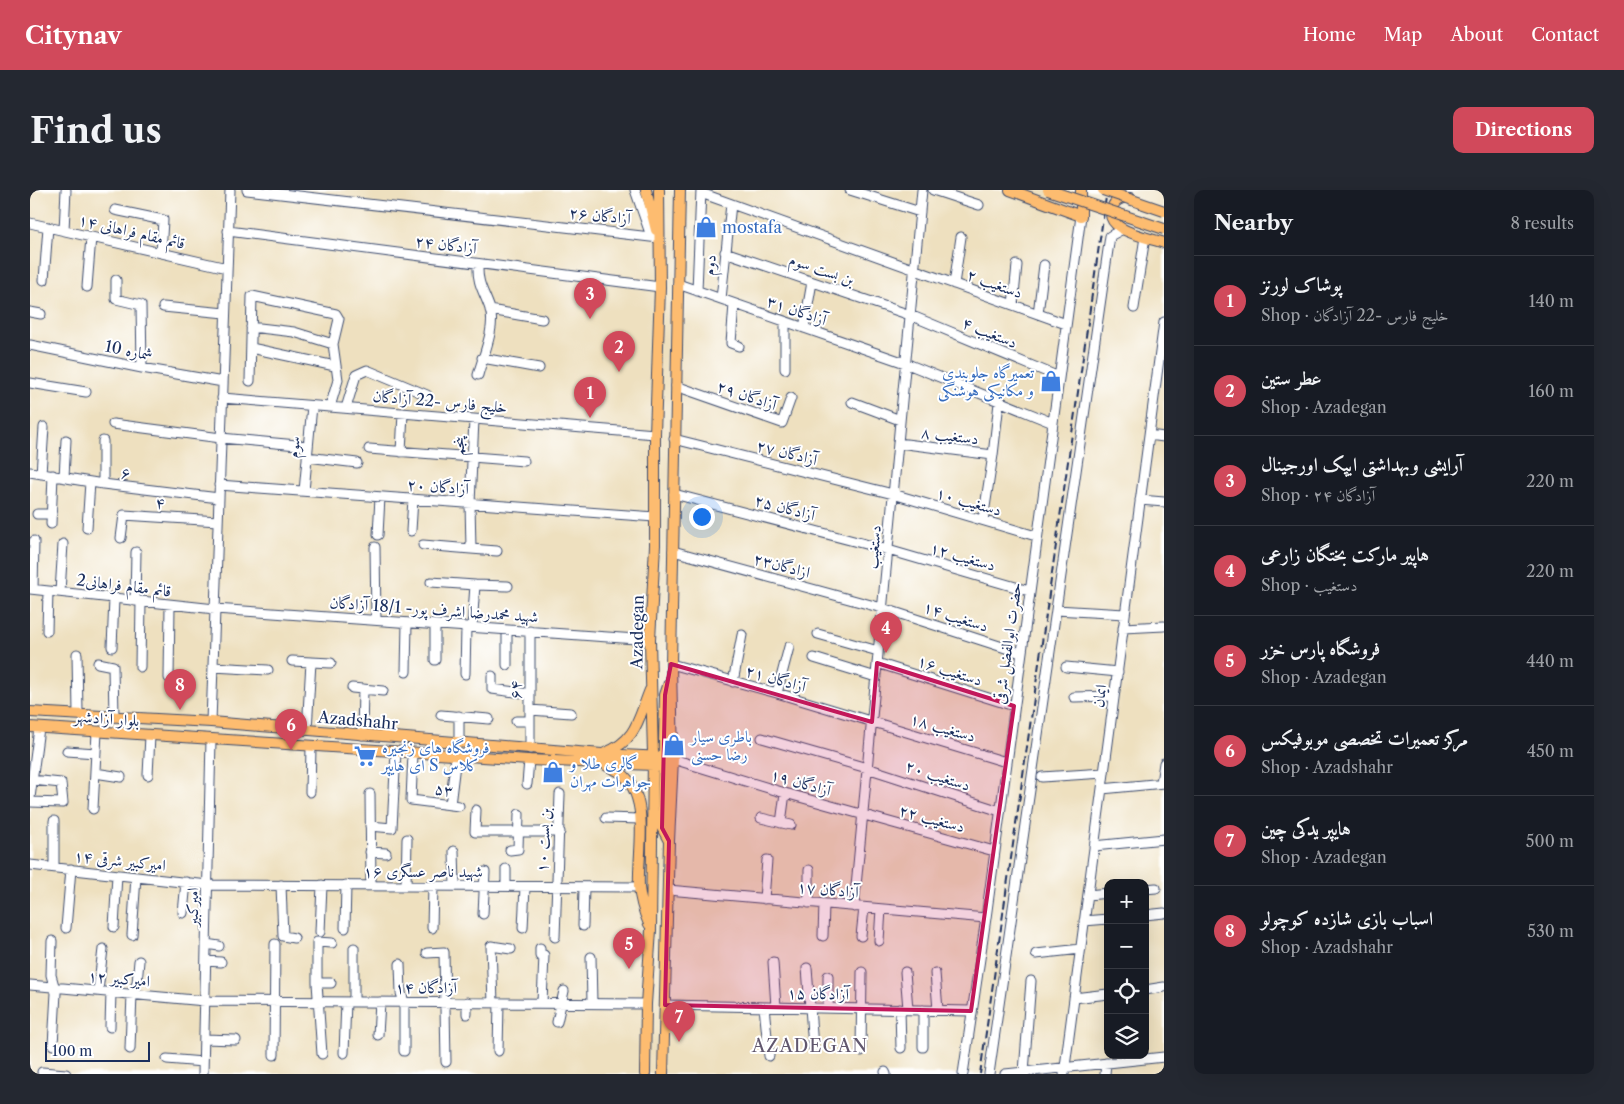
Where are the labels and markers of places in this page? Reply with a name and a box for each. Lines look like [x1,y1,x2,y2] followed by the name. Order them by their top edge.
[693,214,719,240] shop icon: mostafa
[722,217,782,237] place label: mostafa
[574,278,606,319] pin: 3
[603,331,635,372] pin: 2
[938,362,1035,402] place label: تعمیرگاه جلوبندی و مکانیکی هوشنگی
[1038,368,1064,394] shop icon: تعمیرگاه جلوبندی و مکانیکی هوشنگی
[574,377,606,418] pin: 1
[870,612,902,653] pin: 4
[164,669,196,710] pin: 8
[275,709,307,750] pin: 6
[689,726,752,766] place label: باطری سیار رضا حسنی
[661,732,687,758] shop icon: باطری سیار رضا حسنی
[380,737,490,777] place label: فروشگاه های زنجیره ای هایپر S کلاس
[352,743,378,769] supermarket icon: فروشگاه های زنجیره ای هایپر S کلاس
[568,753,651,792] place label: گالری طلا و جواهرات مهران
[540,759,566,785] shop icon: گالری طلا و جواهرات مهران
[613,928,645,969] pin: 5
[663,1001,695,1042] pin: 7

